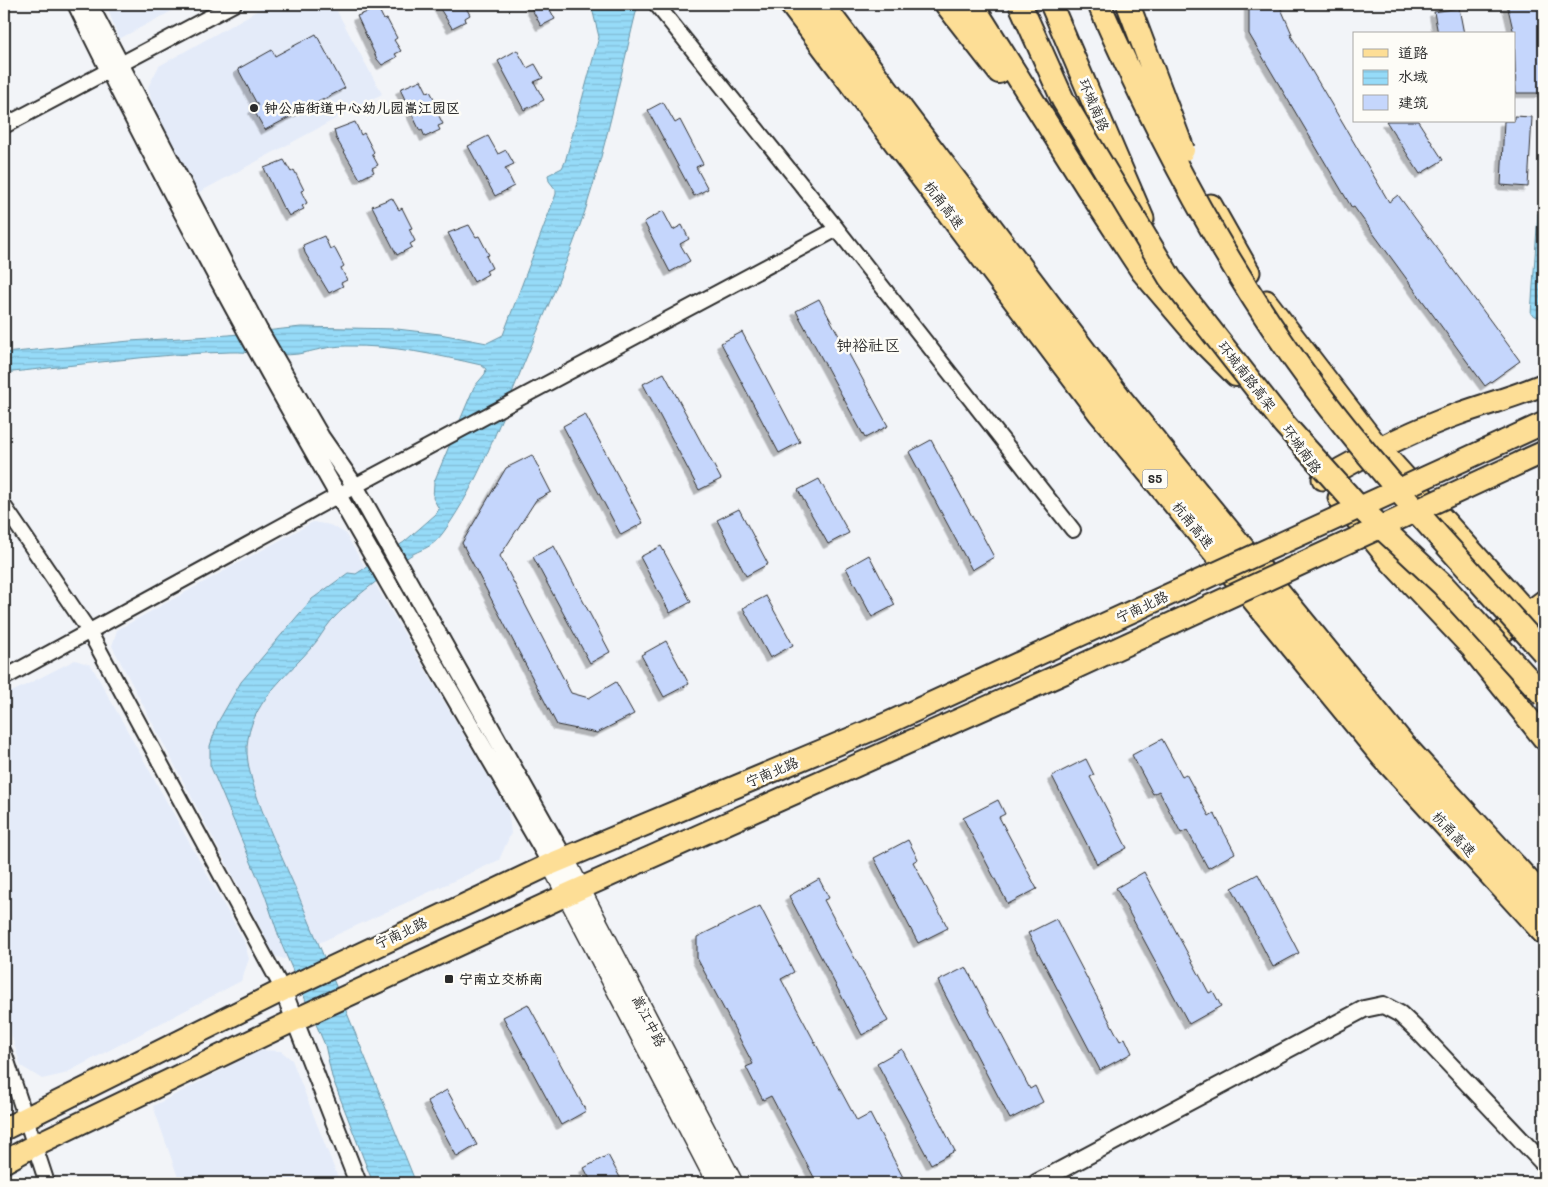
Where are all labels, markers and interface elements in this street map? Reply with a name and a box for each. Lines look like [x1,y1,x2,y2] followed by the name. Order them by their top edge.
[1353,32,1516,122] legend
[1398,42,1428,62] text: 道路
[1398,66,1428,86] text: 水域
[1075,75,1114,134] street label: 环城南路
[1398,92,1428,112] text: 建筑
[264,98,460,117] place label: 钟公庙街道中心幼儿园嵩江园区
[248,102,260,114] marker: 钟公庙街道中心幼儿园嵩江园区
[920,177,969,233] street label: 杭甬高速
[836,334,900,355] district label: 钟裕社区
[1214,337,1281,415] street label: 环城南路高架
[1279,420,1326,477] street label: 环城南路
[1142,469,1168,488] road number: S5
[1168,497,1218,552] street label: 杭甬高速
[1112,586,1171,627] street label: 宁南北路
[742,752,801,791] street label: 宁南北路
[1428,807,1480,861] street label: 杭甬高速
[371,912,430,953] street label: 宁南北路
[459,969,543,988] place label: 宁南立交桥南
[443,973,455,985] marker: 宁南立交桥南
[628,992,671,1050] street label: 嵩江中路

